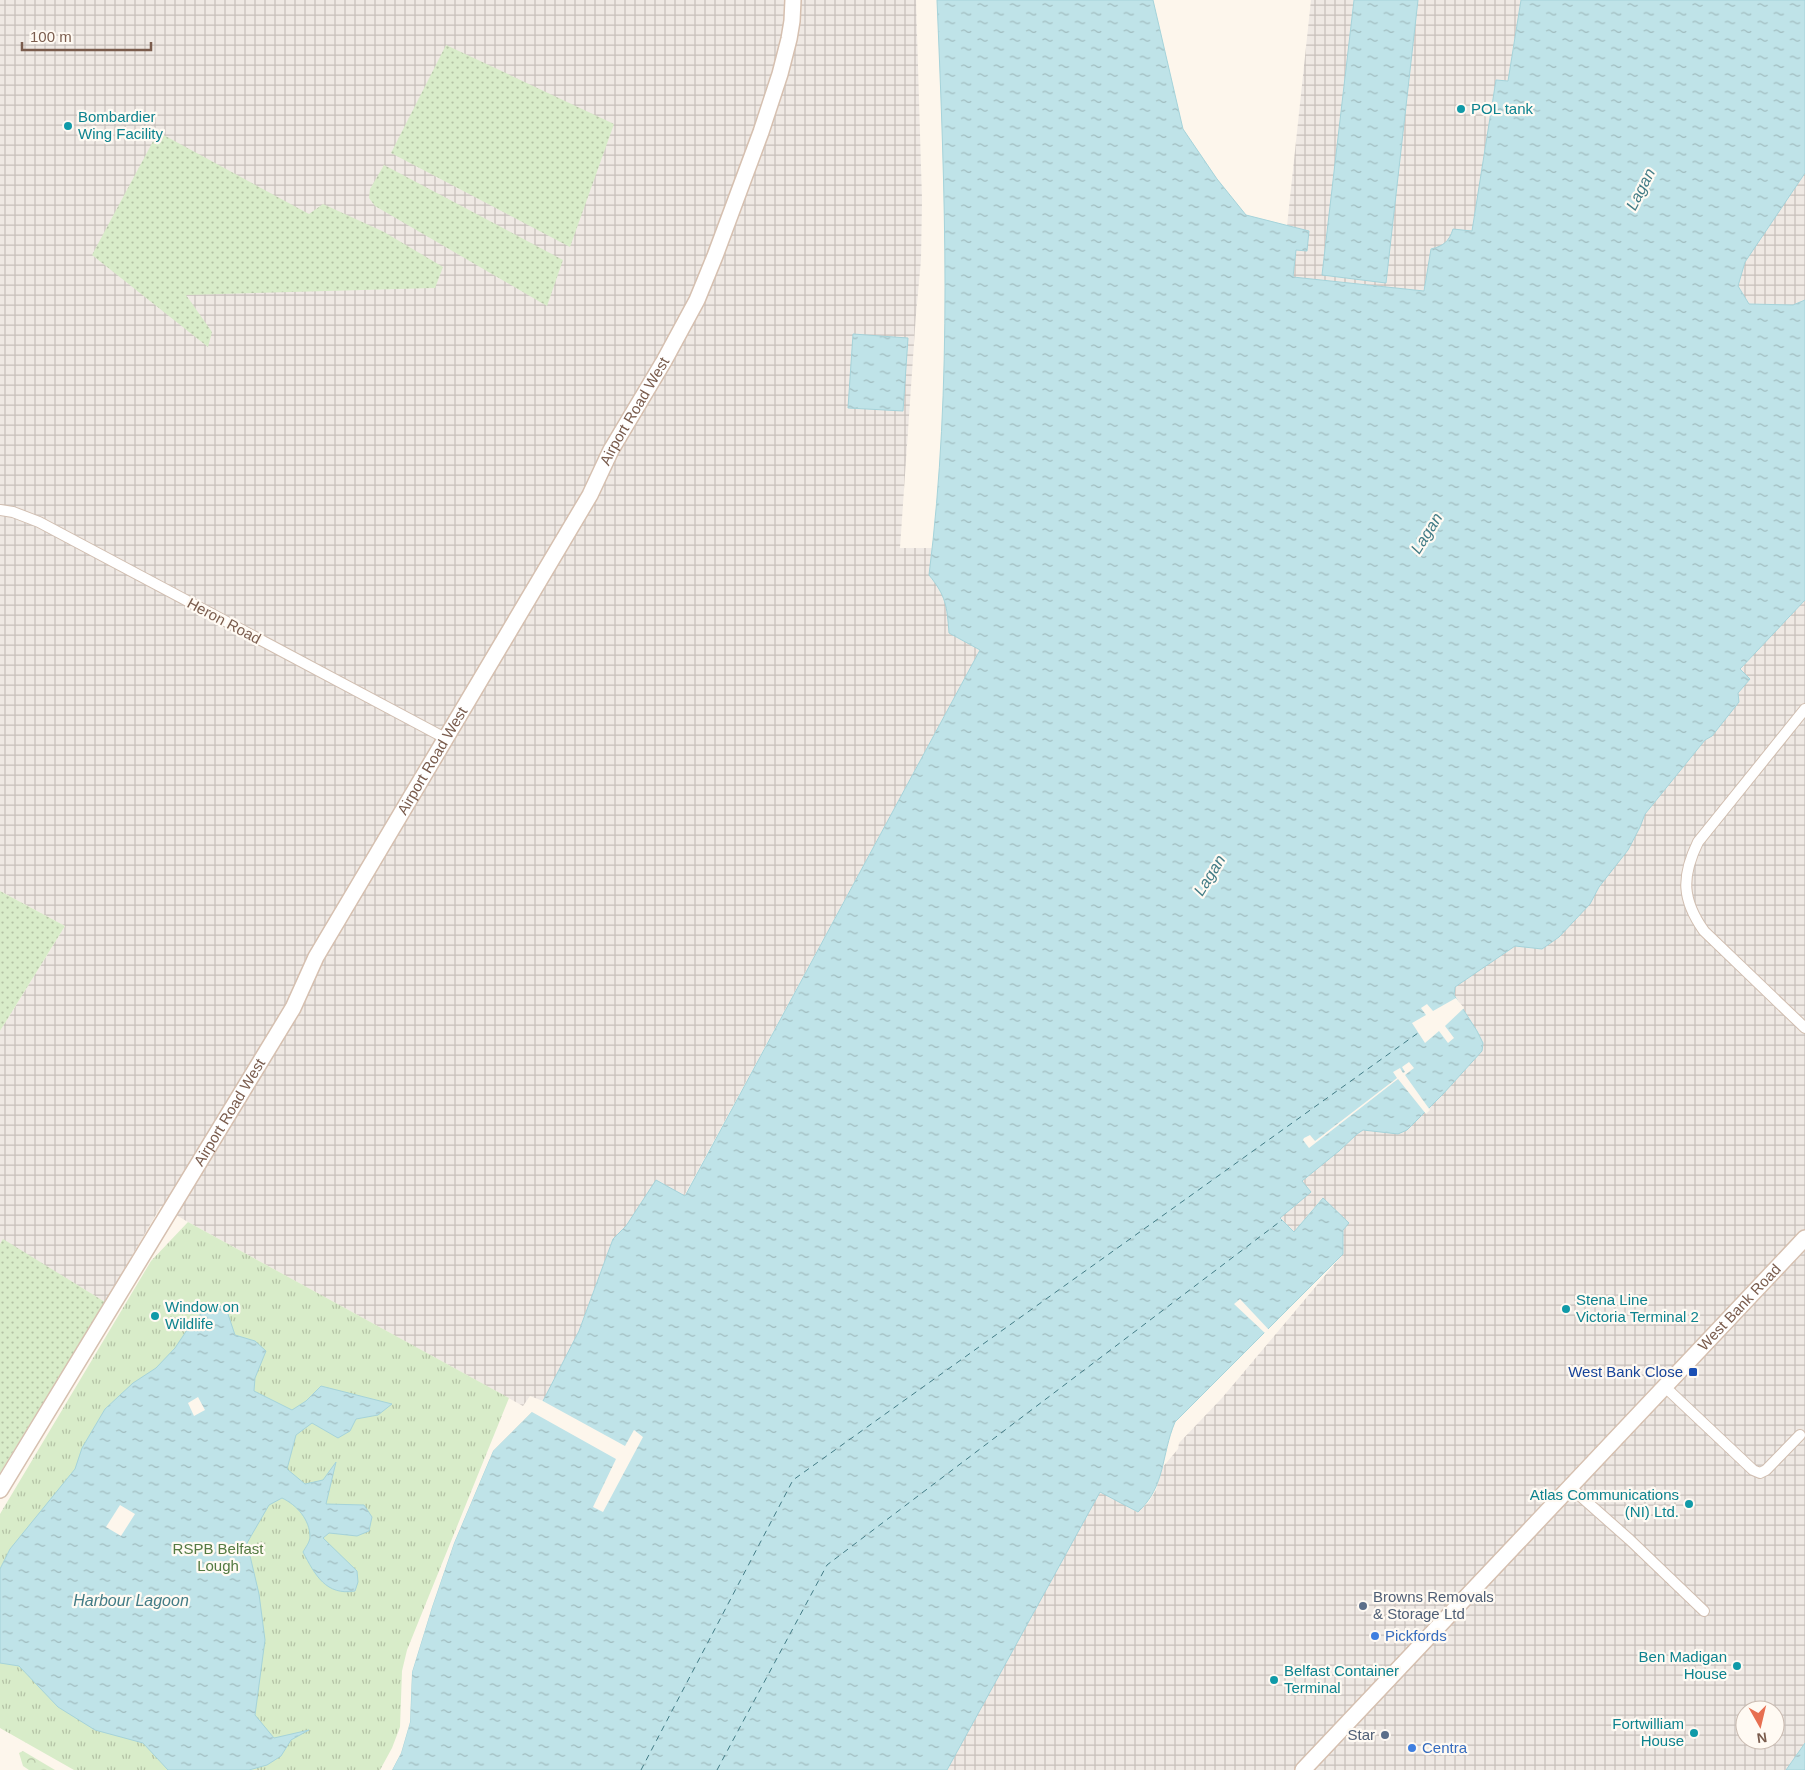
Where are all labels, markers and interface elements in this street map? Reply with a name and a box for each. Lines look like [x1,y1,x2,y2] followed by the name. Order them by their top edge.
[22,20,151,52] scale bar
[30,28,72,45] text: 100 m
[1471,100,1533,117] place label: POL tank
[1455,103,1467,115] marker: POL tank
[78,108,164,142] place label: Bombardier Wing Facility
[62,120,74,132] marker: Bombardier Wing Facility
[1623,165,1658,213] water label: Lagan
[596,354,673,468] street label: Airport Road West
[1407,510,1445,557] water label: Lagan
[185,594,264,647] street label: Heron Road
[393,703,471,818] street label: Airport Road West
[1190,852,1228,899] water label: Lagan
[190,1055,269,1169] street label: Airport Road West
[1694,1260,1784,1354] street label: West Bank Road
[1576,1291,1699,1325] place label: Stena Line Victoria Terminal 2
[165,1298,239,1332] place label: Window on Wildlife
[1560,1303,1572,1315] marker: Stena Line Victoria Terminal 2
[149,1310,161,1322] marker: Window on Wildlife
[1568,1363,1683,1380] place label: West Bank Close
[1687,1366,1699,1378] marker: West Bank Close
[1530,1486,1679,1520] place label: Atlas Communications (NI) Ltd.
[1683,1498,1695,1510] marker: Atlas Communications (NI) Ltd.
[173,1540,264,1574] park label: RSPB Belfast Lough
[1373,1588,1494,1622] place label: Browns Removals & Storage Ltd
[73,1592,189,1609] water label: Harbour Lagoon
[1357,1600,1369,1612] marker: Browns Removals & Storage Ltd
[1385,1627,1447,1644] place label: Pickfords
[1369,1630,1381,1642] marker: Pickfords
[1639,1648,1727,1682] place label: Ben Madigan House
[1731,1660,1743,1672] marker: Ben Madigan House
[1284,1662,1399,1696] place label: Belfast Container Terminal
[1268,1674,1280,1686] marker: Belfast Container Terminal
[1735,1700,1785,1750] north arrow
[1612,1715,1684,1749] place label: Fortwilliam House
[1347,1726,1375,1743] place label: Star
[1688,1727,1700,1739] marker: Fortwilliam House
[1379,1729,1391,1741] marker: Star
[1756,1729,1768,1747] text: N
[1422,1739,1468,1756] place label: Centra
[1406,1742,1418,1754] marker: Centra

